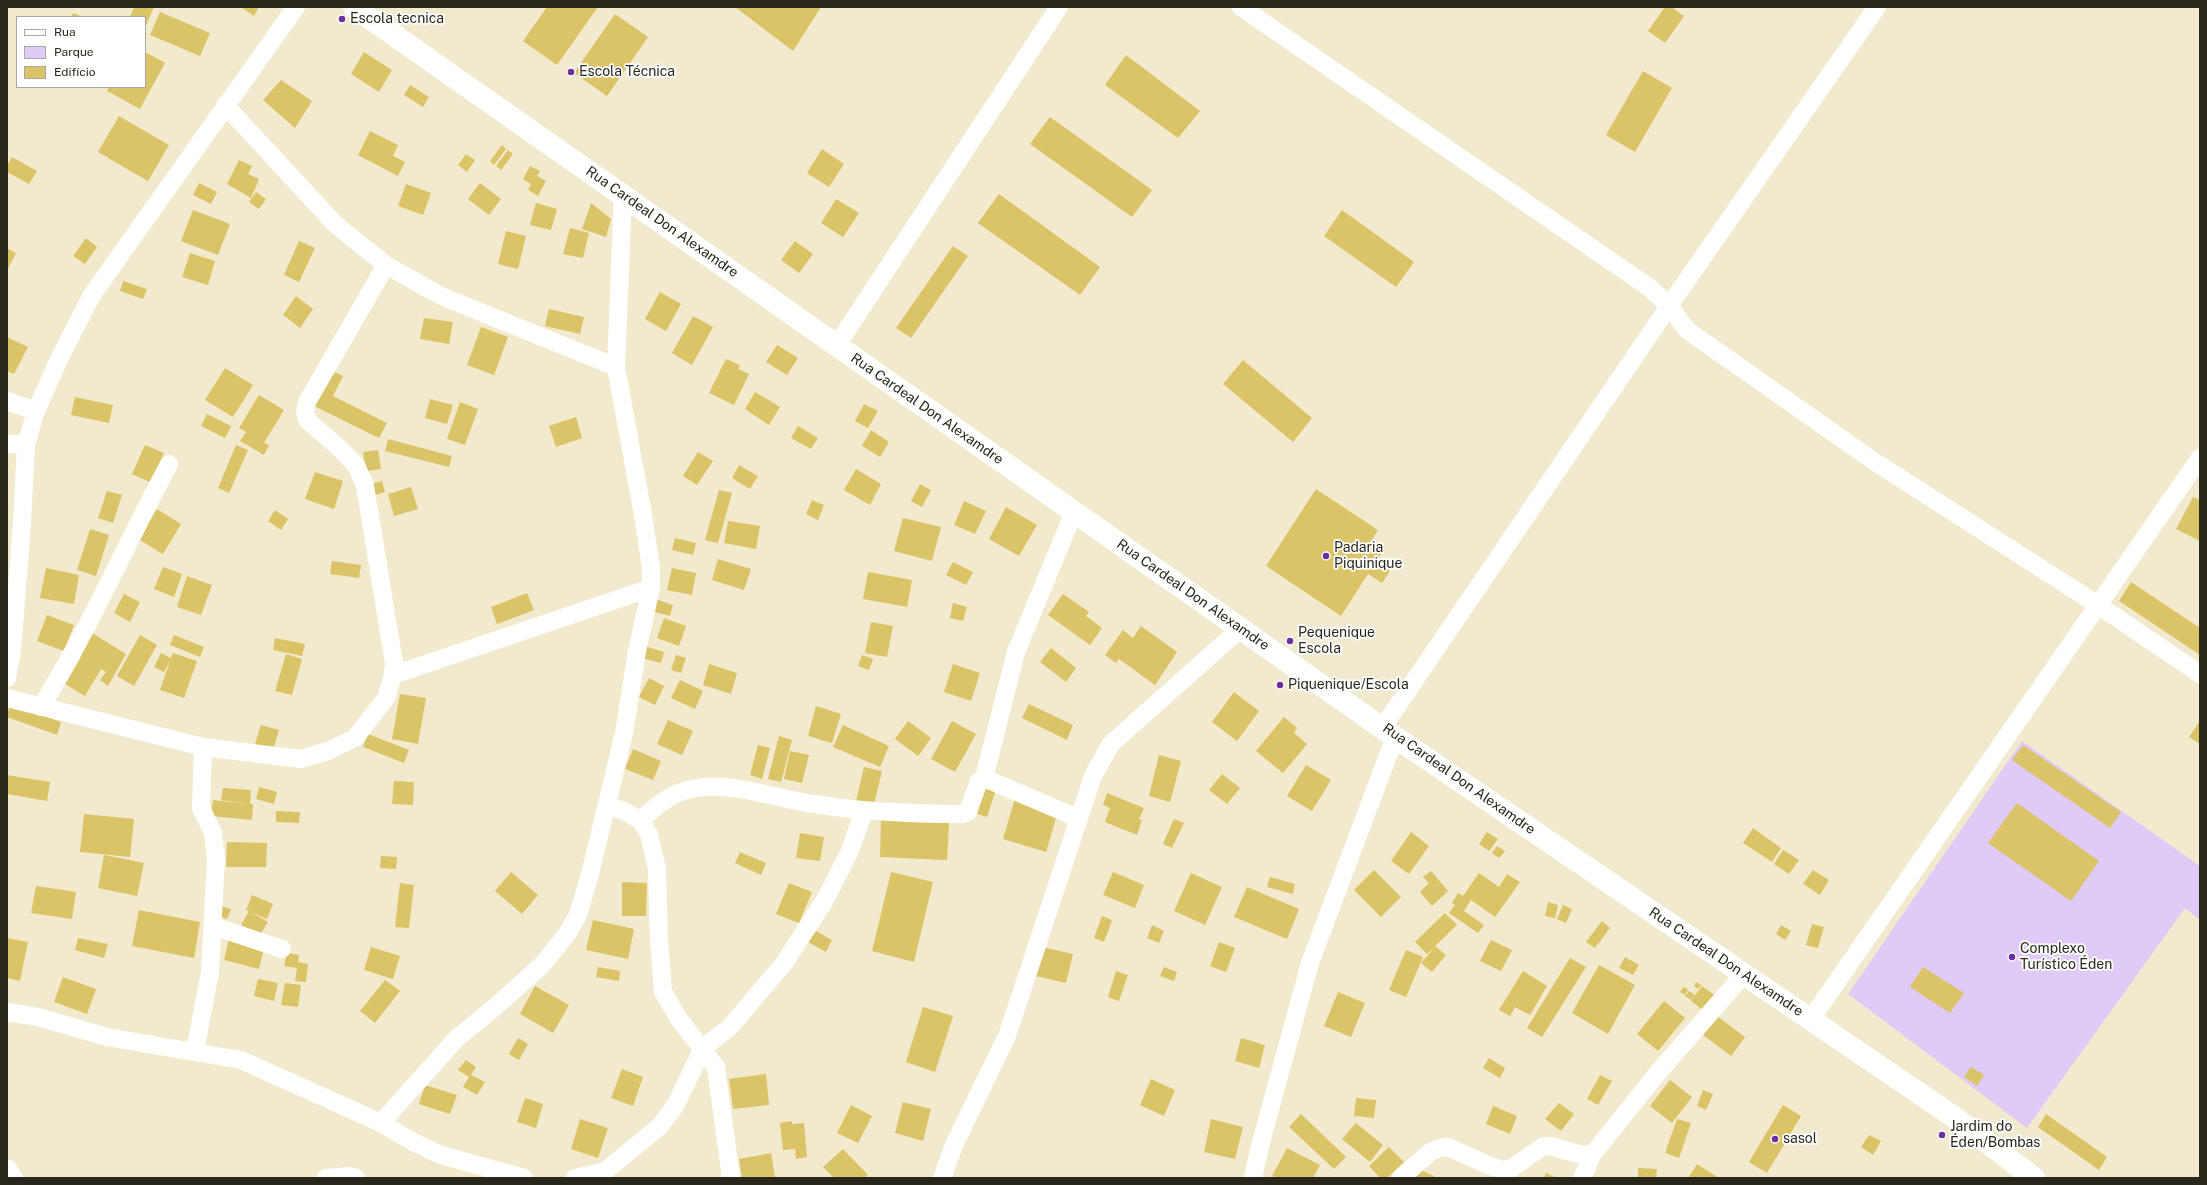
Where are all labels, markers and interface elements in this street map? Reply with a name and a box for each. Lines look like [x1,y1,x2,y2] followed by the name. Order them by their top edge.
[350,11,444,27] place label: Escola tecnica
[337,14,347,24] marker: Escola tecnica
[16,16,146,88] legend
[54,25,76,39] text: Rua
[54,45,94,59] text: Parque
[579,64,675,80] place label: Escola Técnica
[54,65,95,79] text: Edifício
[566,67,576,77] marker: Escola Técnica
[582,163,742,281] street label: Rua Cardeal Don Alexamdre
[847,350,1007,468] street label: Rua Cardeal Don Alexamdre
[1113,536,1273,654] street label: Rua Cardeal Don Alexamdre
[1334,540,1402,572] place label: Padaria Piquinique
[1321,551,1331,561] marker: Padaria Piquinique
[1298,625,1375,658] place label: Pequenique Escola
[1285,636,1295,646] marker: Pequenique Escola
[1288,677,1409,693] place label: Piquenique/Escola
[1275,680,1285,690] marker: Piquenique/Escola
[1379,720,1539,838] street label: Rua Cardeal Don Alexamdre
[1646,904,1806,1020] street label: Rua Cardeal Don Alexamdre
[2020,941,2112,974] place label: Complexo Turístico Éden
[2007,952,2017,962] marker: Complexo Turístico Éden
[1950,1119,2040,1152] place label: Jardim do Éden/Bombas
[1937,1130,1947,1140] marker: Jardim do Éden/Bombas
[1783,1131,1817,1147] place label: sasol
[1770,1134,1780,1144] marker: sasol

